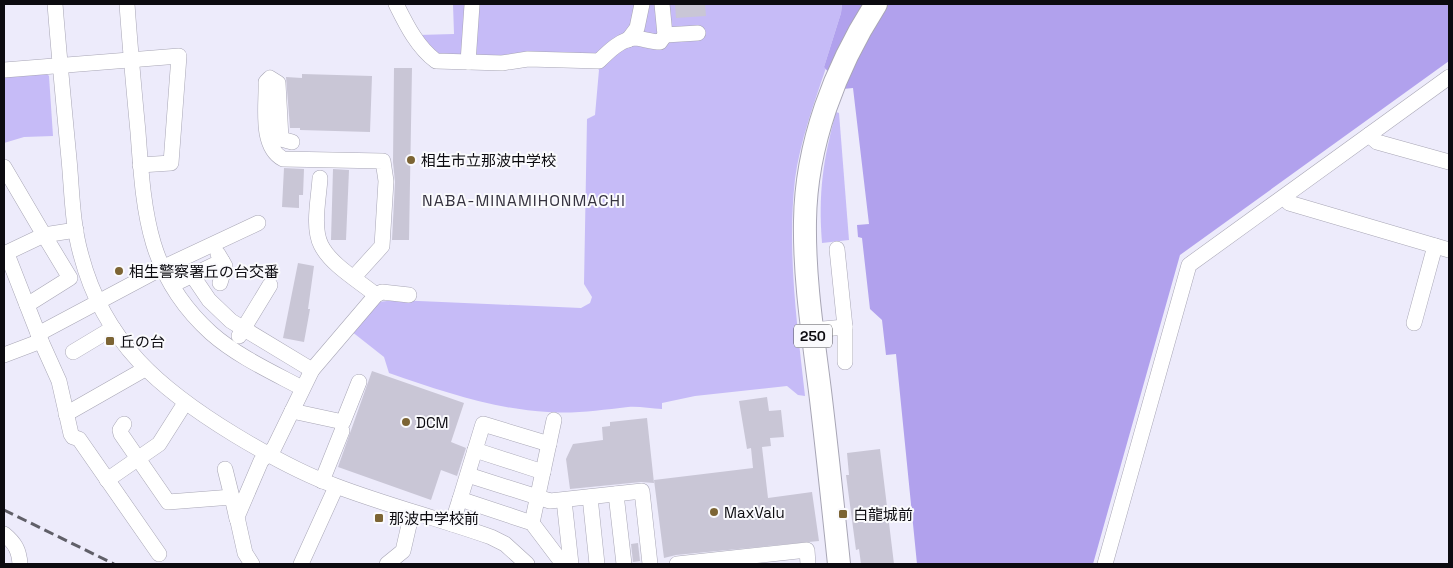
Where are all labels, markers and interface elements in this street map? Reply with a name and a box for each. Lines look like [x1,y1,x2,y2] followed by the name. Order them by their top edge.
[421,151,556,170] place label: 相生市立那波中学校
[405,154,417,166] marker: 相生市立那波中学校
[422,190,626,211] district label: NABA-MINAMIHONMACHI
[129,262,279,281] place label: 相生警察署丘の台交番
[113,265,125,277] marker: 相生警察署丘の台交番
[794,324,832,348] road number: 250
[120,332,165,351] place label: 丘の台
[104,335,116,347] marker: 丘の台
[416,413,449,432] place label: DCM
[400,416,412,428] marker: DCM
[724,503,785,522] place label: MaxValu
[853,505,913,524] place label: 白龍城前
[708,506,720,518] marker: MaxValu
[837,508,849,520] marker: 白龍城前
[389,509,479,528] place label: 那波中学校前
[373,512,385,524] marker: 那波中学校前

